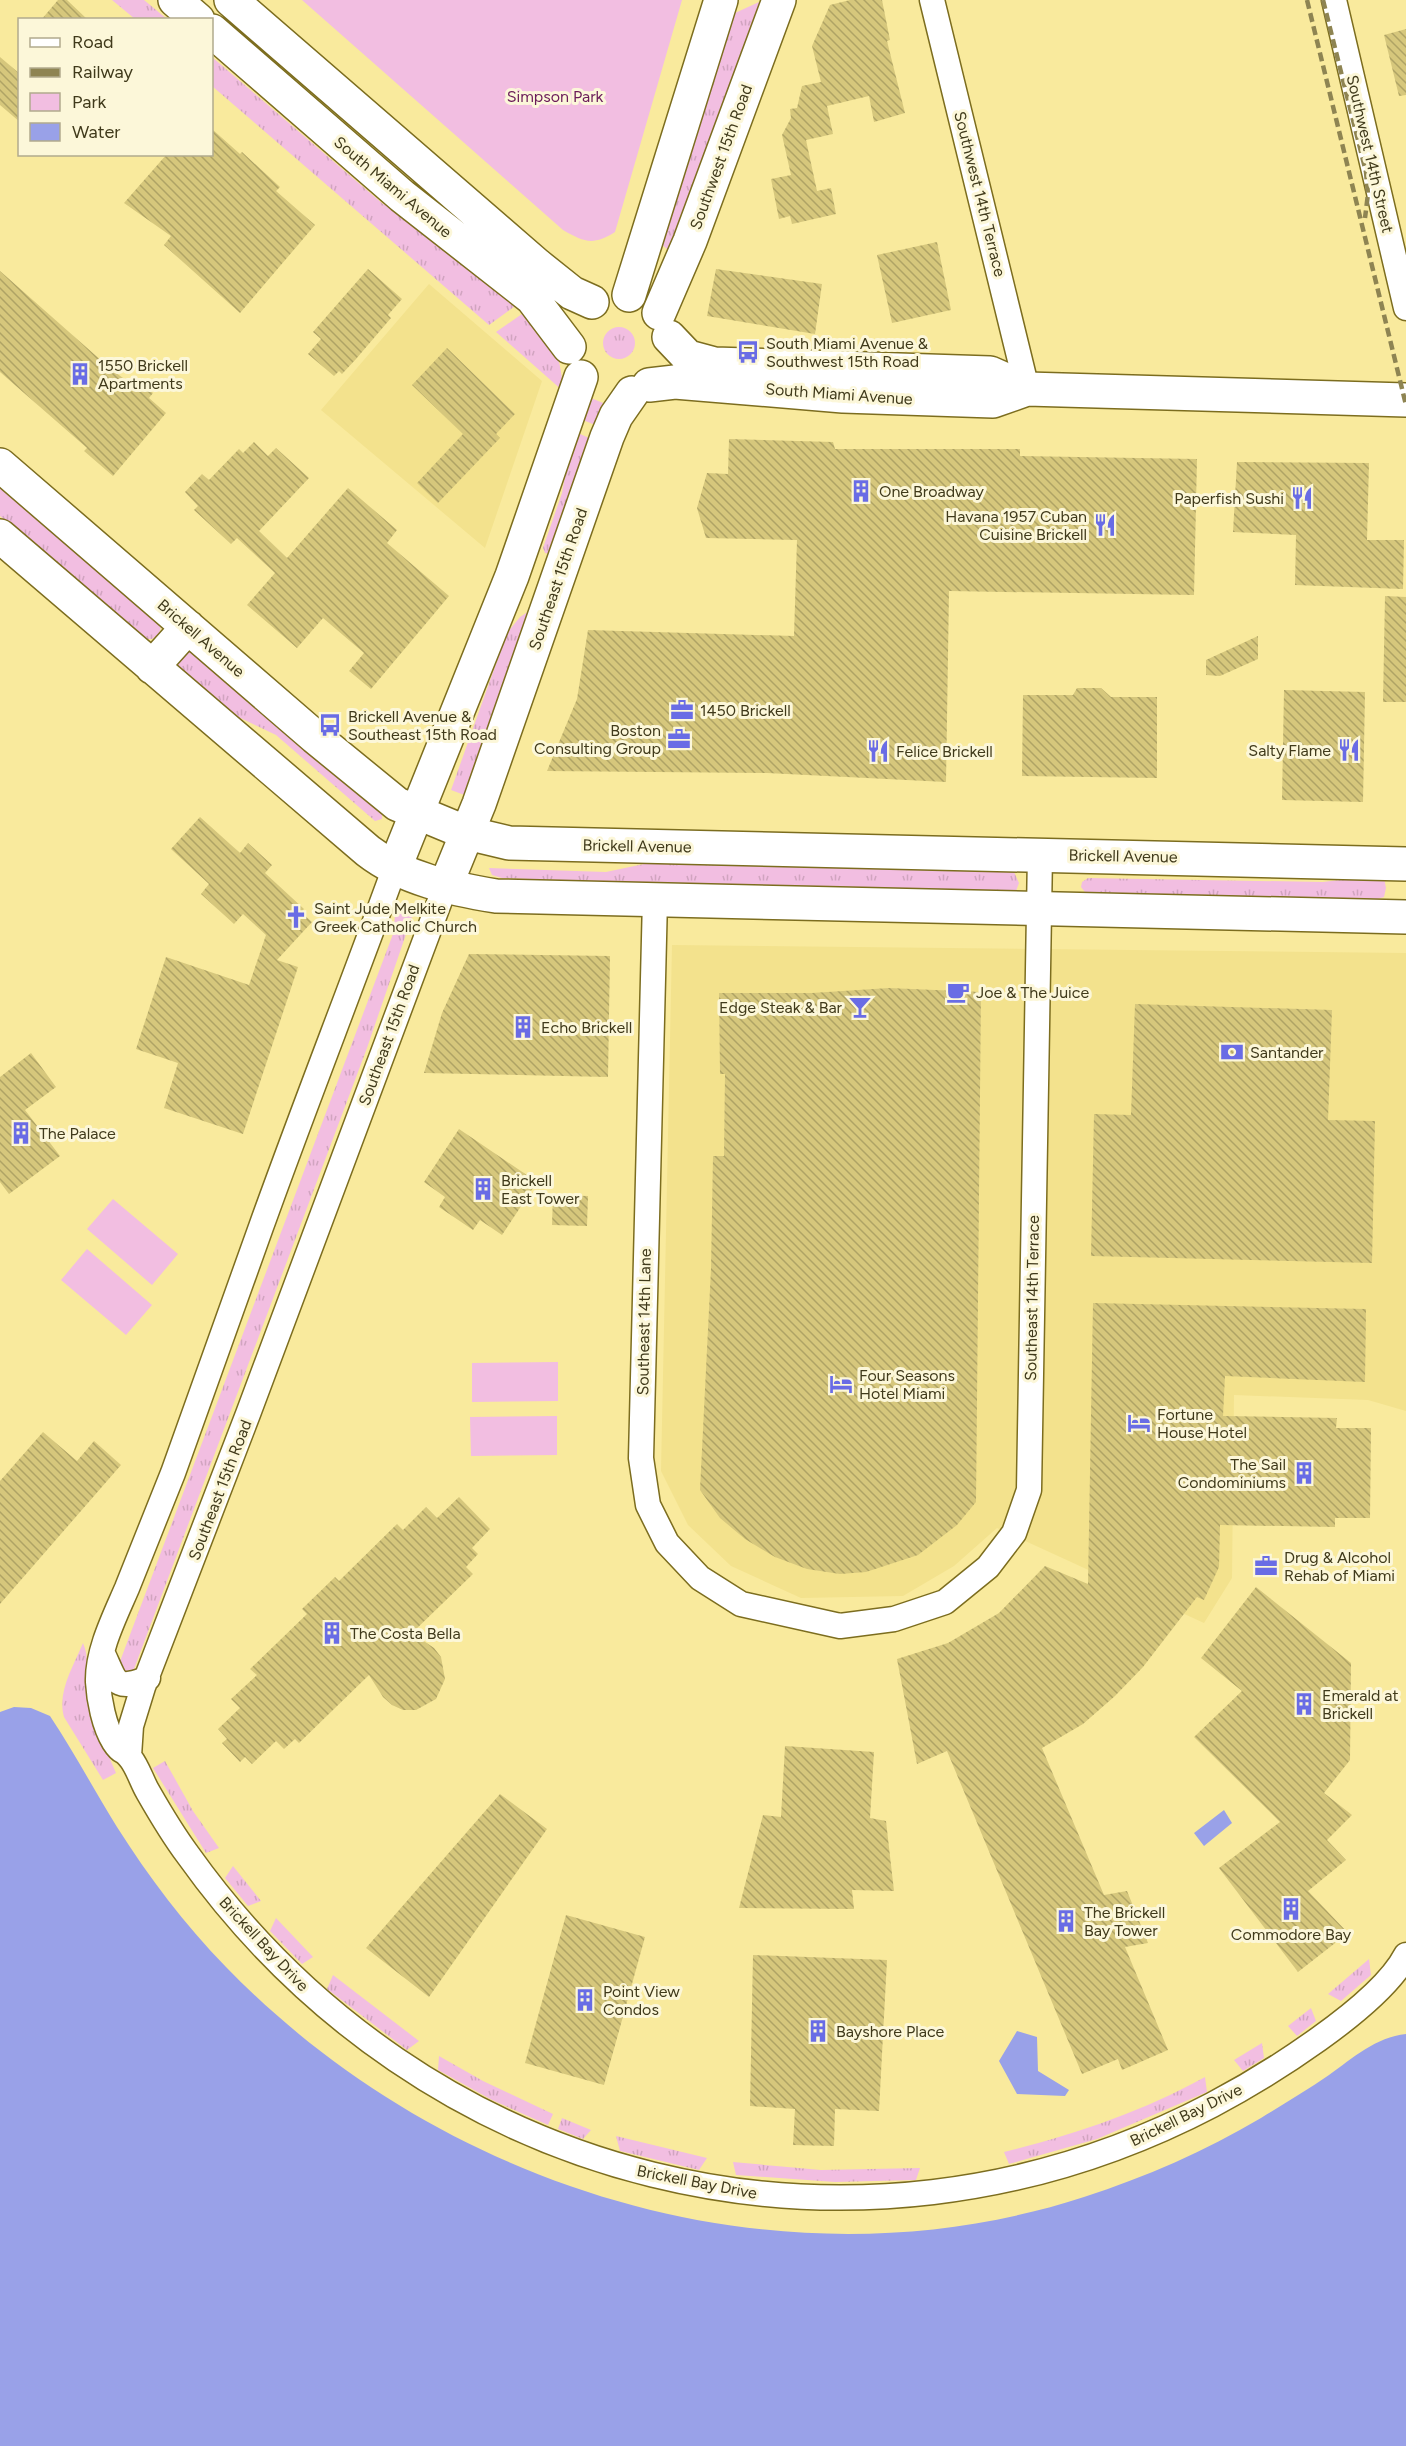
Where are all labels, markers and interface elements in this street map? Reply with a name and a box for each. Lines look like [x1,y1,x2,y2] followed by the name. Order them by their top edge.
[18,18,213,156] legend
[72,31,113,53] text: Road
[72,61,134,83] text: Railway
[1343,73,1397,235] street label: Southwest 14th Street
[686,82,756,232] street label: Southwest 15th Road
[507,87,604,106] park label: Simpson Park
[72,91,107,113] text: Park
[950,109,1010,279] street label: Southwest 14th Terrace
[72,121,120,143] text: Water
[330,132,456,242] street label: South Miami Avenue
[766,334,929,371] place label: South Miami Avenue & Southwest 15th Road
[735,339,761,365] bus stop icon: South Miami Avenue & Southwest 15th Road
[98,356,188,393] place label: 1550 Brickell Apartments
[67,361,93,387] building icon: 1550 Brickell Apartments
[765,379,914,409] street label: South Miami Avenue
[848,478,874,504] building icon: One Broadway
[879,482,984,501] place label: One Broadway
[1289,485,1315,511] restaurant icon: Paperfish Sushi
[1174,489,1284,508] place label: Paperfish Sushi
[525,505,591,653] street label: Southeast 15th Road
[945,507,1087,544] place label: Havana 1957 Cuban Cuisine Brickell
[1092,512,1118,538] restaurant icon: Havana 1957 Cuban Cuisine Brickell
[154,595,249,681] street label: Brickell Avenue
[669,697,695,723] office icon: 1450 Brickell
[700,701,791,720] place label: 1450 Brickell
[348,707,497,744] place label: Brickell Avenue & Southeast 15th Road
[317,712,343,738] bus stop icon: Brickell Avenue & Southeast 15th Road
[534,721,661,758] place label: Boston Consulting Group
[666,726,692,752] office icon: Boston Consulting Group
[1336,737,1362,763] restaurant icon: Salty Flame
[865,738,891,764] restaurant icon: Felice Brickell
[1248,741,1331,760] place label: Salty Flame
[896,742,993,761] place label: Felice Brickell
[582,836,692,856] street label: Brickell Avenue
[1068,846,1178,866] street label: Brickell Avenue
[314,899,477,936] place label: Saint Jude Melkite Greek Catholic Church
[283,904,309,930] church icon: Saint Jude Melkite Greek Catholic Church
[355,962,423,1108] street label: Southeast 15th Road
[945,979,971,1005] cafe icon: Joe & The Juice
[976,983,1089,1002] place label: Joe & The Juice
[847,994,873,1020] bar icon: Edge Steak & Bar
[719,998,843,1017] place label: Edge Steak & Bar
[510,1014,536,1040] building icon: Echo Brickell
[541,1018,632,1037] place label: Echo Brickell
[1219,1039,1245,1065] bank icon: Santander
[1250,1043,1324,1062] place label: Santander
[8,1120,34,1146] building icon: The Palace
[39,1124,116,1143] place label: The Palace
[501,1171,580,1208] place label: Brickell East Tower
[470,1176,496,1202] building icon: Brickell East Tower
[1021,1215,1043,1381] street label: Southeast 14th Terrace
[633,1248,655,1396] street label: Southeast 14th Lane
[859,1366,955,1403] place label: Four Seasons Hotel Miami
[828,1371,854,1397] hotel icon: Four Seasons Hotel Miami
[1157,1405,1247,1442] place label: Fortune House Hotel
[1126,1410,1152,1436] hotel icon: Fortune House Hotel
[184,1417,256,1563] street label: Southeast 15th Road
[1178,1455,1286,1492] place label: The Sail Condominiums
[1291,1460,1317,1486] building icon: The Sail Condominiums
[1284,1548,1395,1585] place label: Drug & Alcohol Rehab of Miami
[1253,1553,1279,1579] office icon: Drug & Alcohol Rehab of Miami
[319,1620,345,1646] building icon: The Costa Bella
[350,1624,461,1643] place label: The Costa Bella
[1322,1686,1398,1723] place label: Emerald at Brickell
[1291,1691,1317,1717] building icon: Emerald at Brickell
[215,1893,313,1995] street label: Brickell Bay Drive
[1278,1896,1304,1922] building icon: Commodore Bay
[1084,1903,1165,1940] place label: The Brickell Bay Tower
[1053,1908,1079,1934] building icon: The Brickell Bay Tower
[1231,1925,1352,1944] place label: Commodore Bay
[603,1982,680,2019] place label: Point View Condos
[572,1987,598,2013] building icon: Point View Condos
[805,2018,831,2044] building icon: Bayshore Place
[836,2022,945,2041] place label: Bayshore Place
[1127,2080,1245,2150] street label: Brickell Bay Drive
[635,2161,759,2203] street label: Brickell Bay Drive

